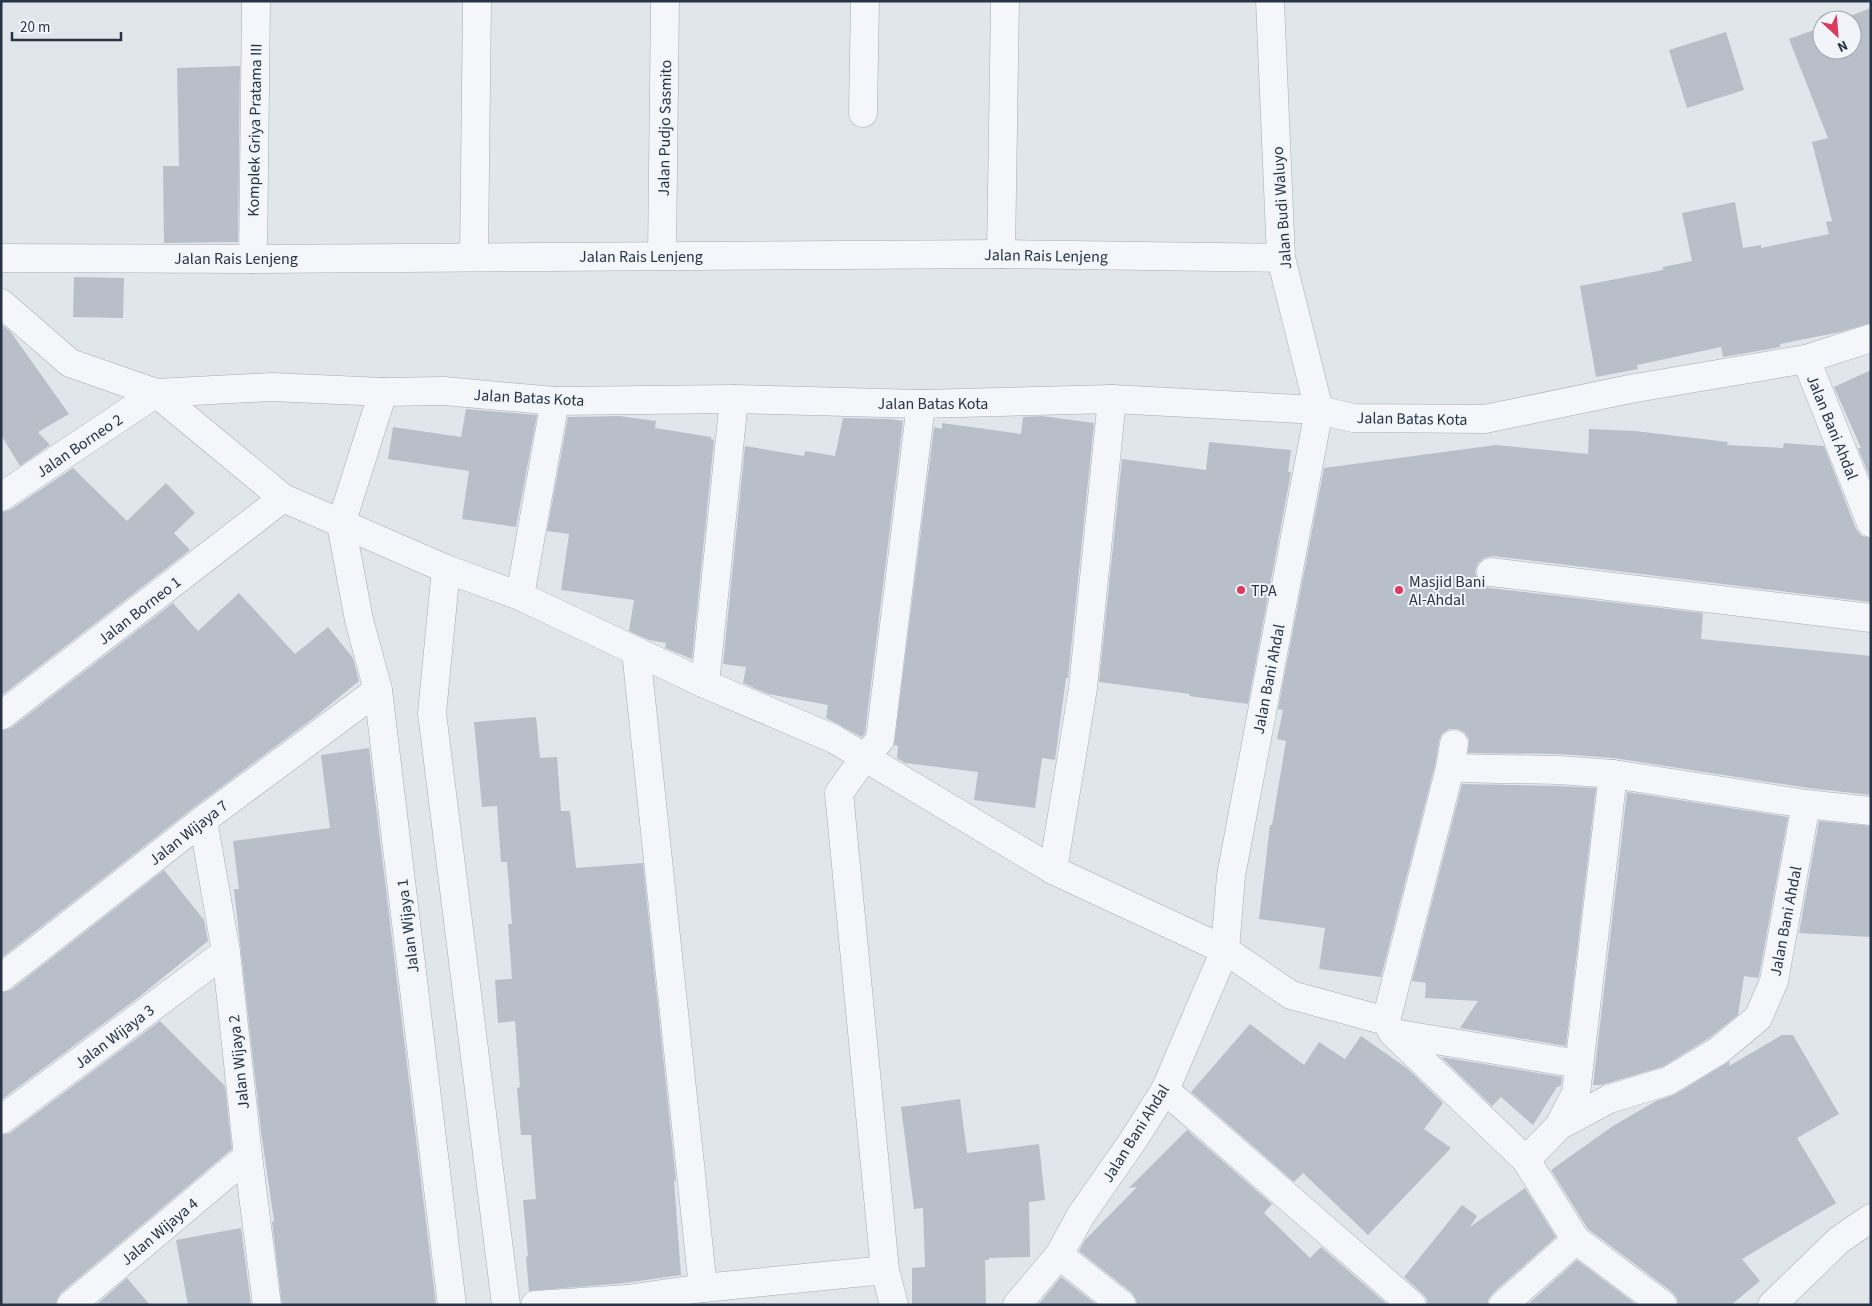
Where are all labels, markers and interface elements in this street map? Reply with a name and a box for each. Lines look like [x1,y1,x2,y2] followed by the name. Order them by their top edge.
[12,10,121,42] scale bar
[1812,10,1862,60] north arrow
[20,17,50,38] text: 20 m
[1834,35,1851,57] text: N
[242,43,268,217] street label: Komplek Griya Pratama III
[653,59,677,197] street label: Jalan Pudjo Sasmito
[1267,146,1297,270] street label: Jalan Budi Waluyo
[984,244,1108,268] street label: Jalan Rais Lenjeng
[579,246,703,268] street label: Jalan Rais Lenjeng
[174,248,298,270] street label: Jalan Rais Lenjeng
[1801,372,1863,483] street label: Jalan Bani Ahdal
[473,384,585,412] street label: Jalan Batas Kota
[878,393,988,415] street label: Jalan Batas Kota
[1356,407,1468,431] street label: Jalan Batas Kota
[32,409,127,483] street label: Jalan Borneo 2
[93,571,186,650] street label: Jalan Borneo 1
[1409,571,1486,611] place label: Masjid Bani Al-Ahdal
[1251,580,1277,602] place label: TPA
[1235,584,1247,596] marker: TPA
[1393,584,1405,596] marker: Masjid Bani Al-Ahdal
[1248,622,1290,736] street label: Jalan Bani Ahdal
[145,795,233,871] street label: Jalan Wijaya 7
[1765,864,1807,978] street label: Jalan Bani Ahdal
[391,877,425,974] street label: Jalan Wijaya 1
[70,999,159,1074] street label: Jalan Wijaya 3
[223,1014,255,1110] street label: Jalan Wijaya 2
[1097,1080,1175,1187] street label: Jalan Bani Ahdal
[116,1193,203,1271] street label: Jalan Wijaya 4

